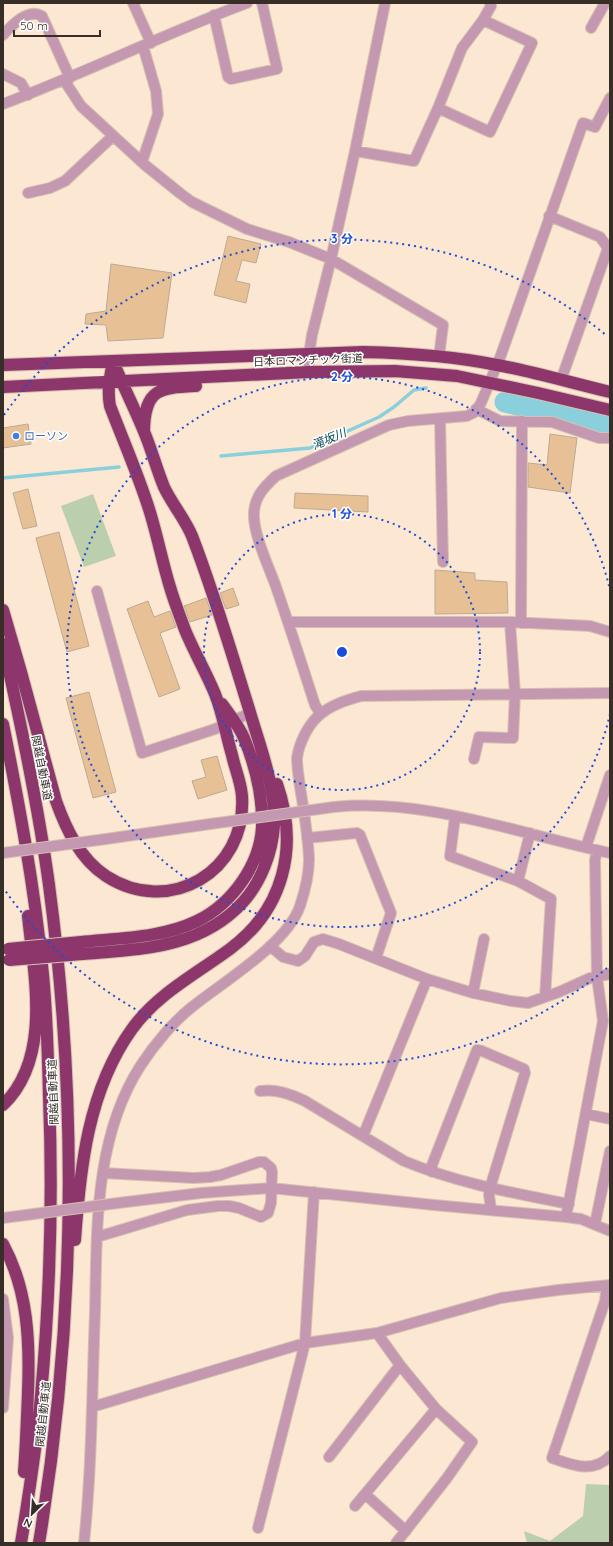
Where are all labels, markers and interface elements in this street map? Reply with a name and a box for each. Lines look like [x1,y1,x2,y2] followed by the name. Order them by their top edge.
[14,12,100,38] scale bar
[20,18,48,33] text: 50 m
[331,231,353,246] text: 3 分
[253,351,363,369] street label: 日本ロマンチック街道
[331,369,353,384] text: 2 分
[309,424,350,452] water label: 滝坂川
[24,429,68,443] place label: ローソン
[11,431,21,441] marker: ローソン
[332,506,352,521] text: 1 分
[335,645,349,659] centre of rings
[29,734,55,802] street label: 関越自動車道
[45,1059,61,1125] street label: 関越自動車道
[33,1380,53,1448] street label: 関越自動車道
[12,1494,52,1534] north arrow
[21,1515,34,1531] text: N

